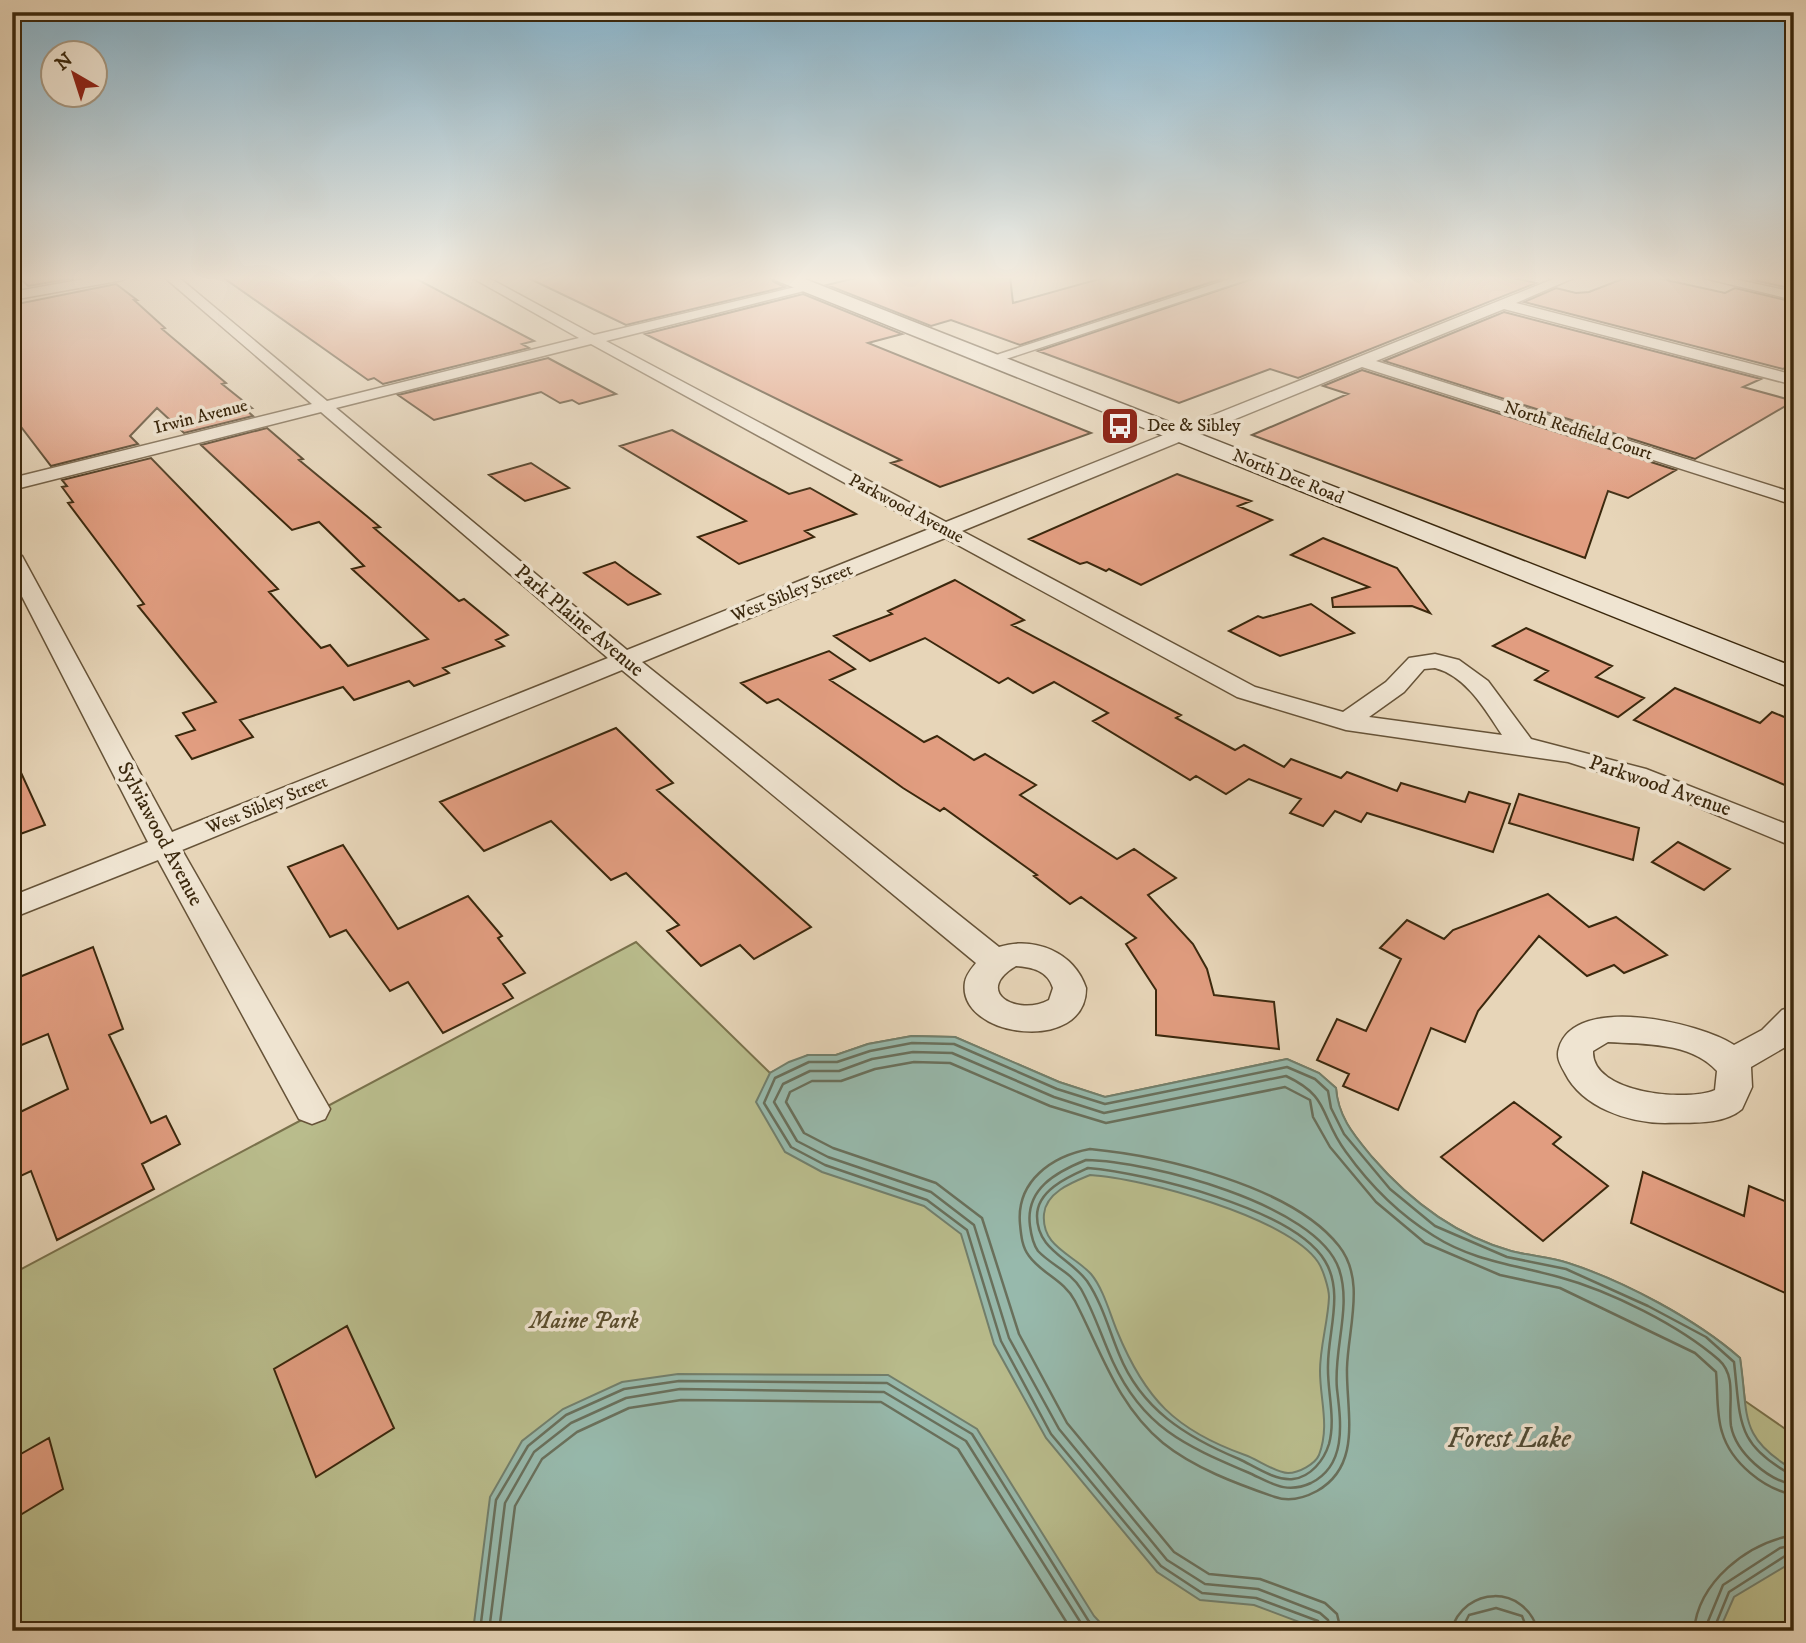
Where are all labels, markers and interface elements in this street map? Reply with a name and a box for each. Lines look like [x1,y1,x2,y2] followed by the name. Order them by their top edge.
[38,38,108,108] north arrow
[51,48,78,76] text: N
[152,395,250,439] street label: Irwin Avenue
[1501,397,1655,465] street label: North Redfield Court
[1099,405,1141,447] bus stop icon: Dee & Sibley
[1147,415,1241,437] place label: Dee & Sibley
[1229,445,1347,509] street label: North Dee Road
[845,469,967,549] street label: Parkwood Avenue
[509,559,649,683] street label: Park Plaine Avenue
[727,559,856,628] street label: West Sibley Street
[1586,750,1735,823] street label: Parkwood Avenue
[111,758,209,911] street label: Sylviawood Avenue
[202,771,331,840] street label: West Sibley Street
[527,1306,639,1336] park label: Maine Park
[1447,1421,1572,1456] water label: Forest Lake

